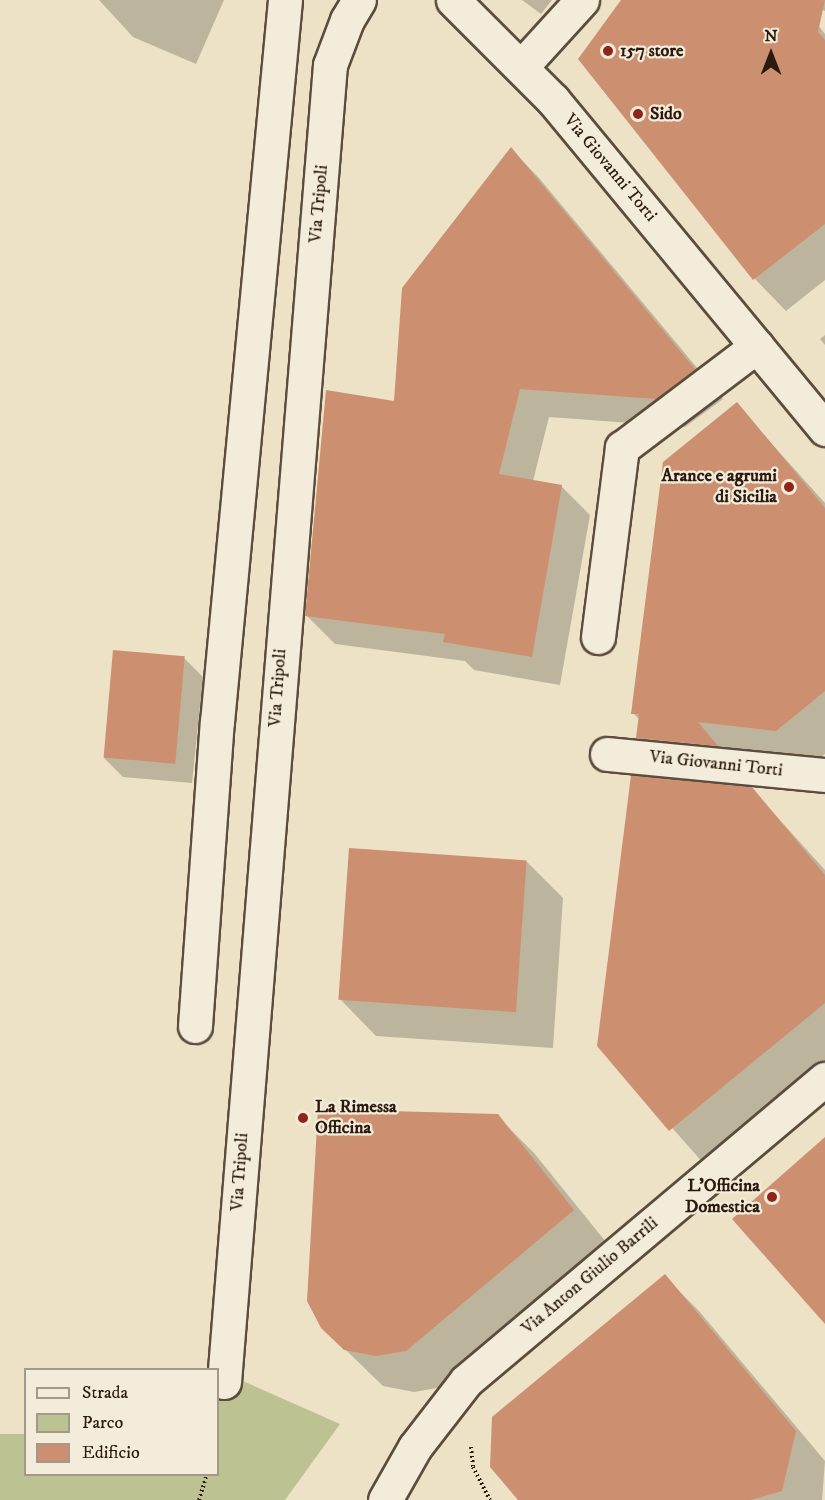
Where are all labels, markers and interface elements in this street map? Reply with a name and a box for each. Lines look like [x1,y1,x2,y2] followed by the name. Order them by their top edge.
[741,24,801,84] north arrow
[764,26,778,46] text: N
[620,40,683,62] place label: 157 store
[601,44,615,58] marker: 157 store
[650,103,682,125] place label: Sido
[631,107,645,121] marker: Sido
[559,110,661,226] street label: Via Giovanni Torti
[305,164,333,244] street label: Via Tripoli
[662,466,777,508] place label: Arance e agrumi di Sicilia
[782,480,796,494] marker: Arance e agrumi di Sicilia
[264,648,292,728] street label: Via Tripoli
[648,746,784,782] street label: Via Giovanni Torti
[315,1097,397,1140] place label: La Rimessa Officina
[296,1111,310,1125] marker: La Rimessa Officina
[226,1132,254,1212] street label: Via Tripoli
[685,1176,760,1218] place label: L’Officina Domestica
[765,1190,779,1204] marker: L’Officina Domestica
[517,1213,663,1339] street label: Via Anton Giulio Barrili
[24,1368,219,1476] legend
[82,1382,128,1404] text: Strada
[82,1412,123,1434] text: Parco
[82,1442,140,1464] text: Edificio

